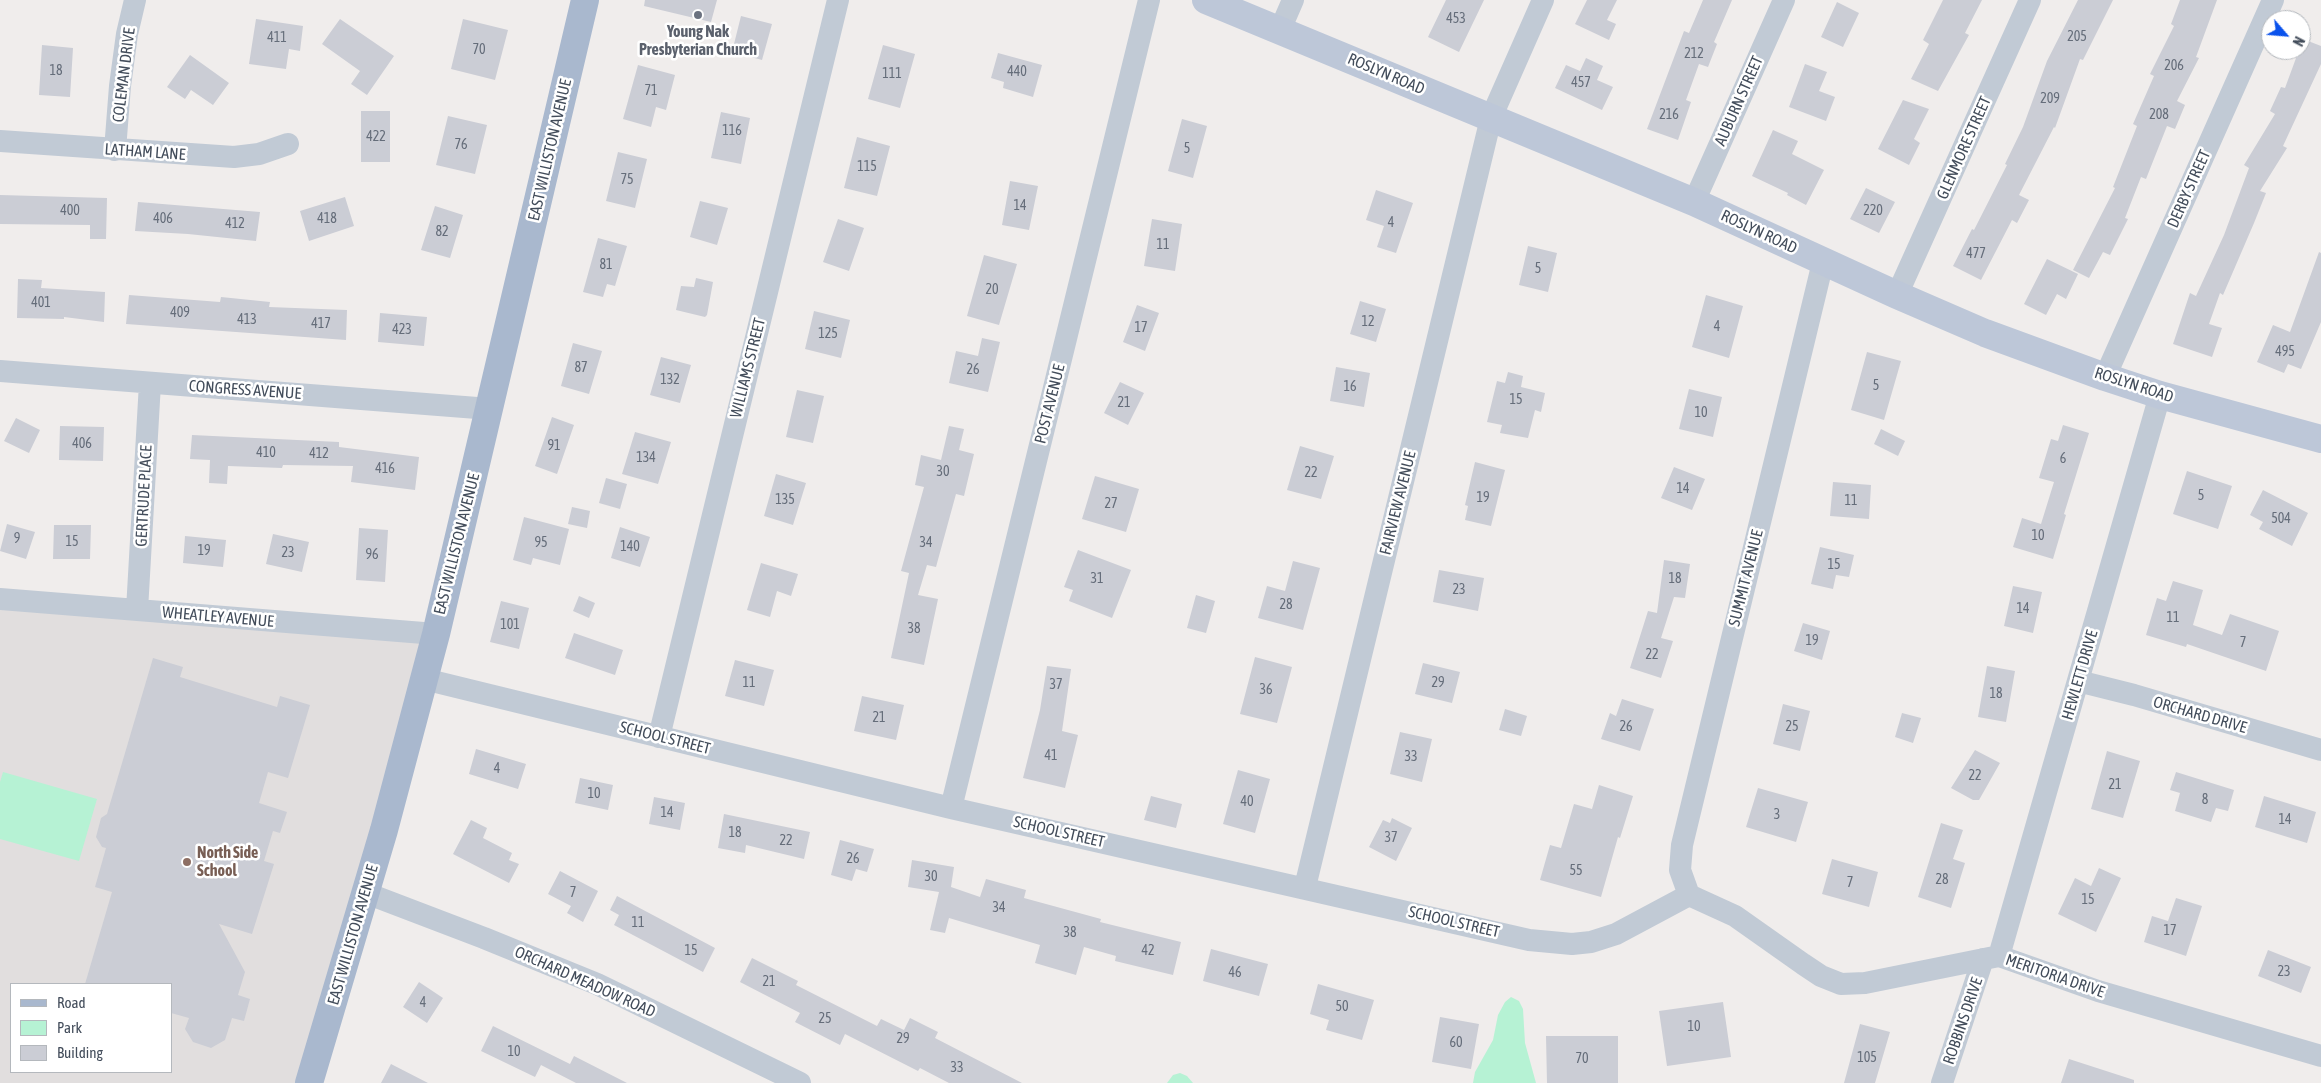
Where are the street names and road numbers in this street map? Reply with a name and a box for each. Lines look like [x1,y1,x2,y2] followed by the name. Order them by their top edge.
[109,27,139,123] street label: COLEMAN DRIVE
[1345,49,1427,99] street label: ROSLYN ROAD
[1711,53,1767,149] street label: AUBURN STREET
[524,77,576,223] street label: EAST WILLISTON AVENUE
[1933,94,1995,202] street label: GLENMORE STREET
[104,140,186,164] street label: LATHAM LANE
[2163,147,2215,231] street label: DERBY STREET
[1718,206,1800,258] street label: ROSLYN ROAD
[726,316,770,420] street label: WILLIAMS STREET
[1031,362,1069,446] street label: POST AVENUE
[2092,363,2176,407] street label: ROSLYN ROAD
[188,377,302,403] street label: CONGRESS AVENUE
[132,445,156,547] street label: GERTRUDE PLACE
[1376,449,1420,557] street label: FAIRVIEW AVENUE
[430,471,484,617] street label: EAST WILLISTON AVENUE
[1725,528,1767,628] street label: SUMMIT AVENUE
[161,603,275,631] street label: WHEATLEY AVENUE
[2058,628,2102,722] street label: HEWLETT DRIVE
[2151,692,2249,738] street label: ORCHARD DRIVE
[618,717,712,759] street label: SCHOOL STREET
[1012,812,1106,852] street label: SCHOOL STREET
[324,863,382,1007] street label: EAST WILLISTON AVENUE
[1407,902,1501,942] street label: SCHOOL STREET
[512,942,658,1022] street label: ORCHARD MEADOW ROAD
[2003,950,2107,1002] street label: MERITORIA DRIVE
[1939,975,1987,1067] street label: ROBBINS DRIVE

